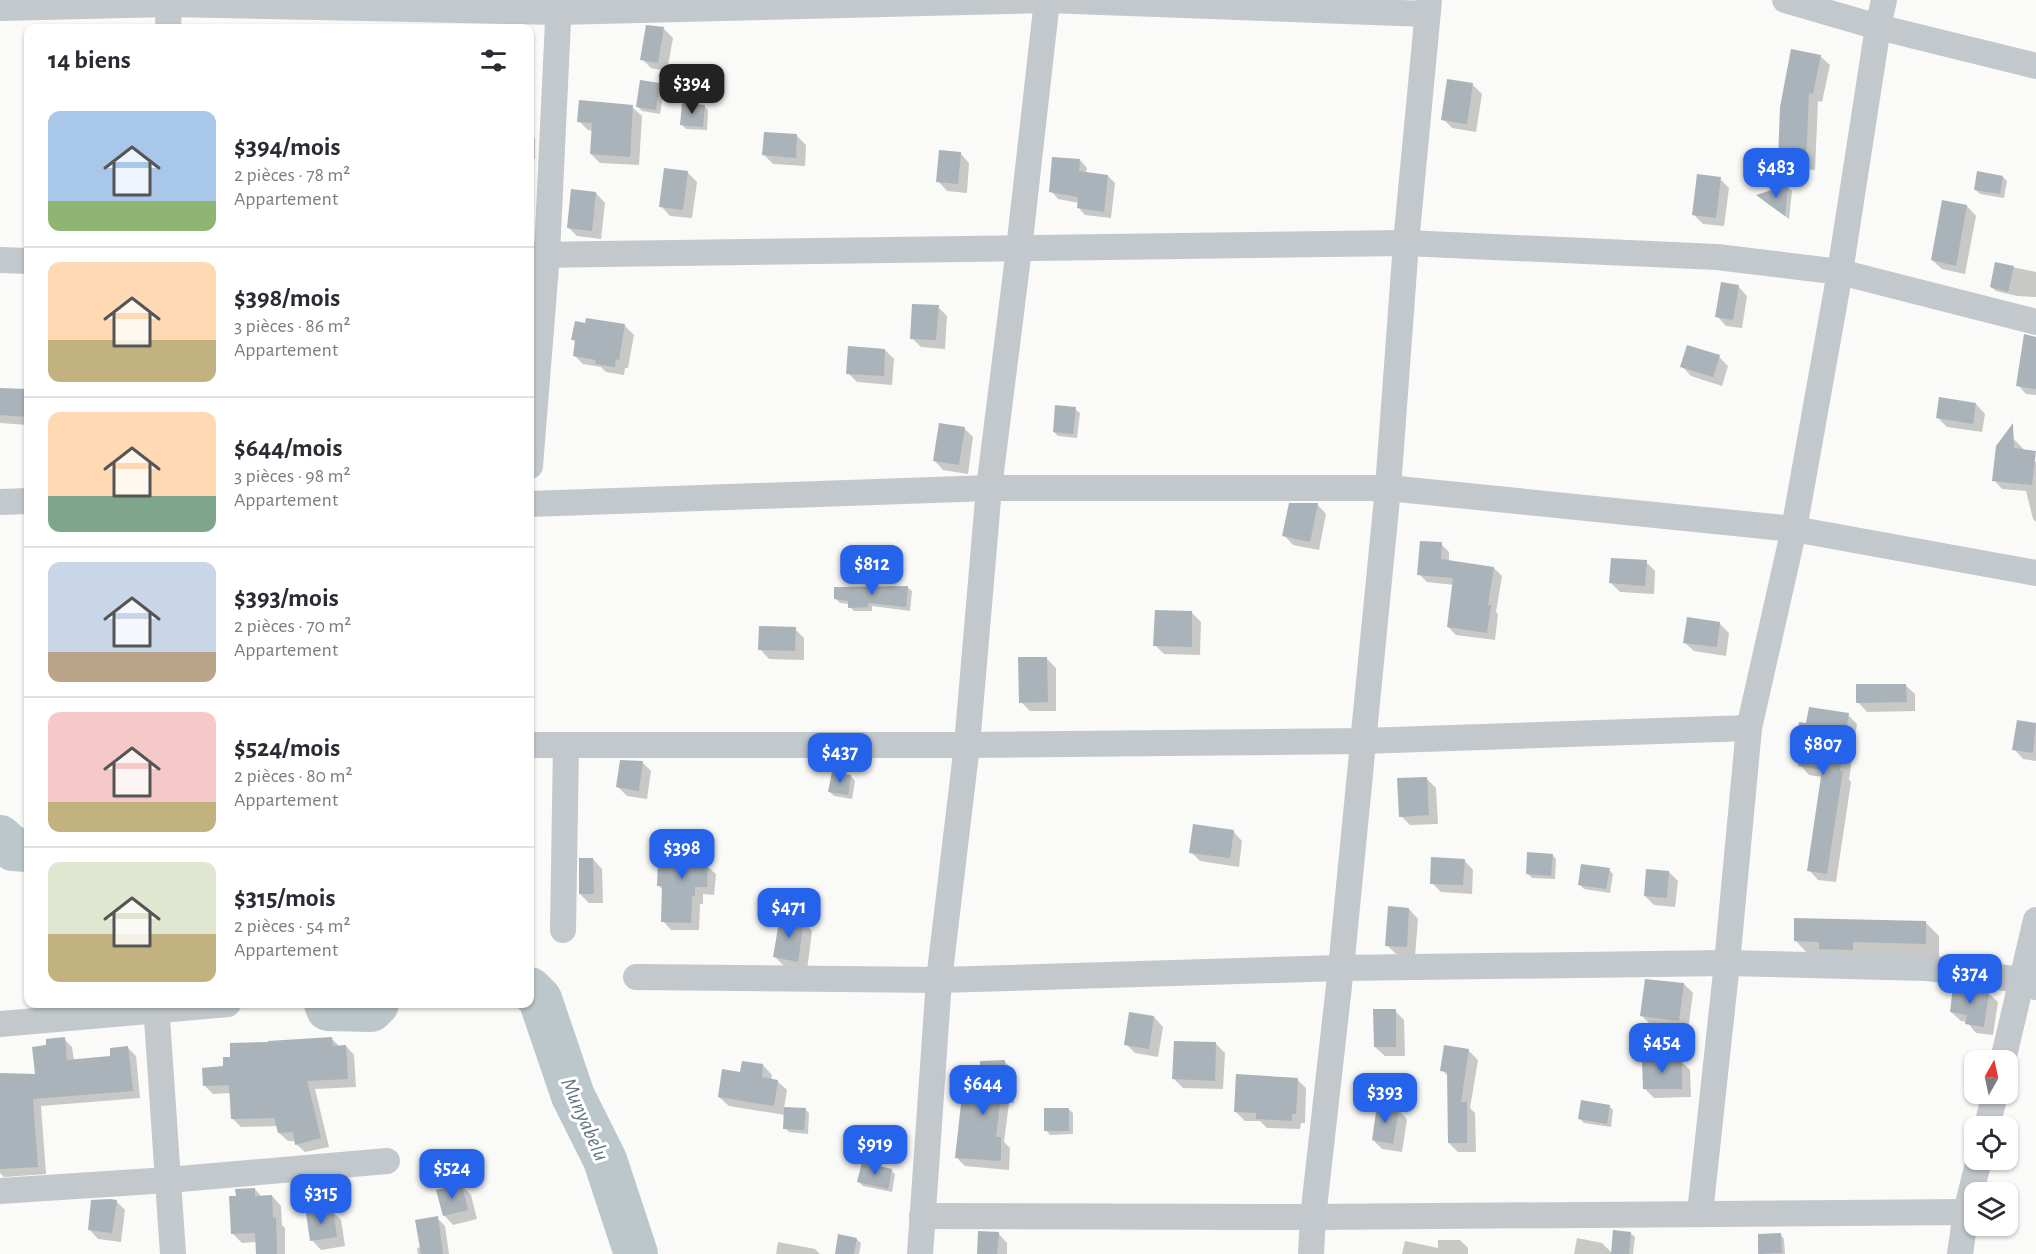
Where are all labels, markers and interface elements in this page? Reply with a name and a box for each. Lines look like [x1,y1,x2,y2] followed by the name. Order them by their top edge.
[477,44,510,77] icon: filters
[48,47,131,73] text: 14 biens
[656,64,728,115] pin: $394
[673,73,711,93] text: $394
[234,134,341,160] text: $394/mois
[96,135,168,207] icon: home
[1740,148,1812,199] pin: $483
[1757,157,1795,177] text: $483
[234,165,350,185] text: 2 pièces · 78 m²
[234,189,338,209] text: Appartement
[234,285,340,311] text: $398/mois
[96,286,168,358] icon: home
[234,316,350,336] text: 3 pièces · 86 m²
[234,340,338,360] text: Appartement
[234,435,342,461] text: $644/mois
[96,436,168,508] icon: home
[234,466,350,486] text: 3 pièces · 98 m²
[234,490,338,510] text: Appartement
[836,545,908,596] pin: $812
[854,554,890,574] text: $812
[234,585,339,611] text: $393/mois
[96,586,168,658] icon: home
[234,616,351,636] text: 2 pièces · 70 m²
[234,640,338,660] text: Appartement
[1787,725,1859,776] pin: $807
[804,733,876,784] pin: $437
[1804,734,1842,754] text: $807
[234,735,340,761] text: $524/mois
[96,736,168,808] icon: home
[822,742,858,762] text: $437
[234,766,352,786] text: 2 pièces · 80 m²
[234,790,338,810] text: Appartement
[646,829,718,880] pin: $398
[663,838,701,858] text: $398
[234,885,335,911] text: $315/mois
[96,886,168,958] icon: home
[753,888,825,939] pin: $471
[772,897,806,917] text: $471
[234,916,350,936] text: 2 pièces · 54 m²
[234,940,338,960] text: Appartement
[1934,954,2006,1005] pin: $374
[1952,963,1988,983] text: $374
[1626,1023,1698,1074] pin: $454
[1643,1032,1681,1052] text: $454
[1964,1050,2018,1104] north arrow
[1964,1050,2018,1236] map controls
[947,1065,1019,1116] pin: $644
[1349,1073,1421,1124] pin: $393
[557,1074,613,1164] water label: Munyabelu
[964,1074,1002,1094] text: $644
[1367,1082,1403,1102] text: $393
[1964,1116,2018,1170] button: locate
[839,1125,911,1176] pin: $919
[857,1134,893,1154] text: $919
[416,1149,488,1200] pin: $524
[433,1158,471,1178] text: $524
[285,1174,357,1225] pin: $315
[1964,1182,2018,1236] button: layers
[304,1183,338,1203] text: $315

